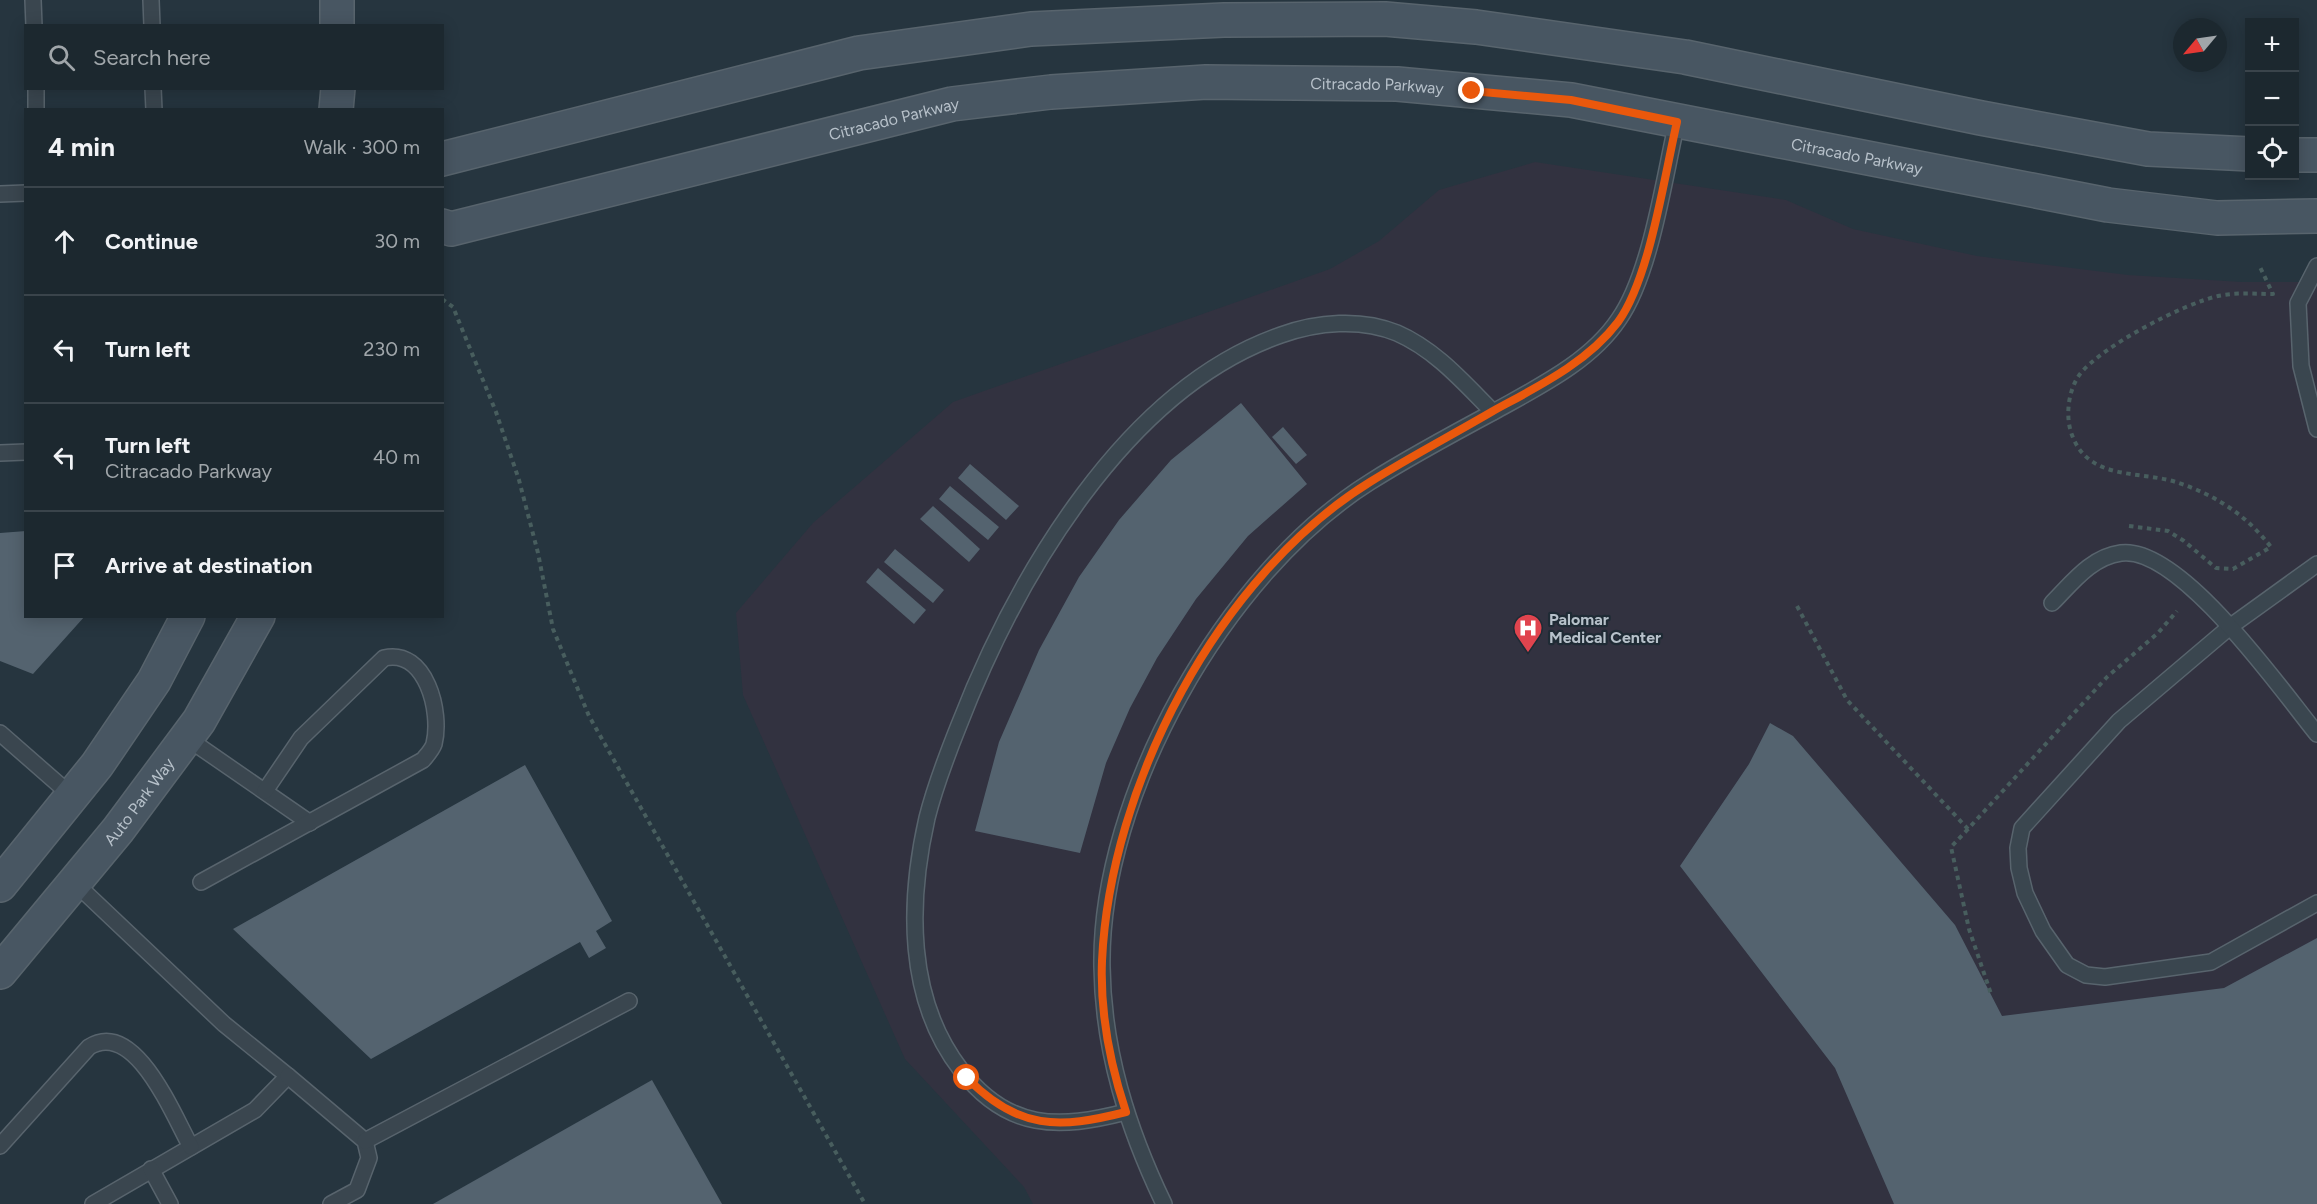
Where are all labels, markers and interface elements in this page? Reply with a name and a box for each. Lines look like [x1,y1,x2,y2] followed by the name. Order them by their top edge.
[2173,18,2227,72] north arrow
[2245,18,2299,180] map controls
[2245,18,2299,72] button: +
[24,24,444,90] search box
[45,41,78,74] icon: search
[93,44,211,71] text: Search here
[2245,72,2299,126] button: −
[1310,74,1445,98] street label: Citracado Parkway
[1458,77,1484,103] route end
[827,94,961,144] street label: Citracado Parkway
[2245,126,2299,180] button: locate
[48,131,115,163] text: 4 min
[1790,134,1925,178] street label: Citracado Parkway
[304,135,420,159] text: Walk · 300 m
[48,225,81,258] icon: ahead
[105,228,198,255] text: Continue
[374,229,420,253] text: 30 m
[48,333,81,366] icon: left
[105,336,191,363] text: Turn left
[363,337,420,361] text: 230 m
[105,432,191,459] text: Turn left
[48,441,81,474] icon: left
[373,445,420,469] text: 40 m
[105,459,272,483] text: Citracado Parkway
[48,549,81,582] icon: arrive
[105,552,313,579] text: Arrive at destination
[1549,610,1661,647] place label: Palomar Medical Center
[1512,612,1544,654] hospital icon: Palomar Medical Center
[100,753,178,849] street label: Auto Park Way
[953,1064,979,1090] route start

